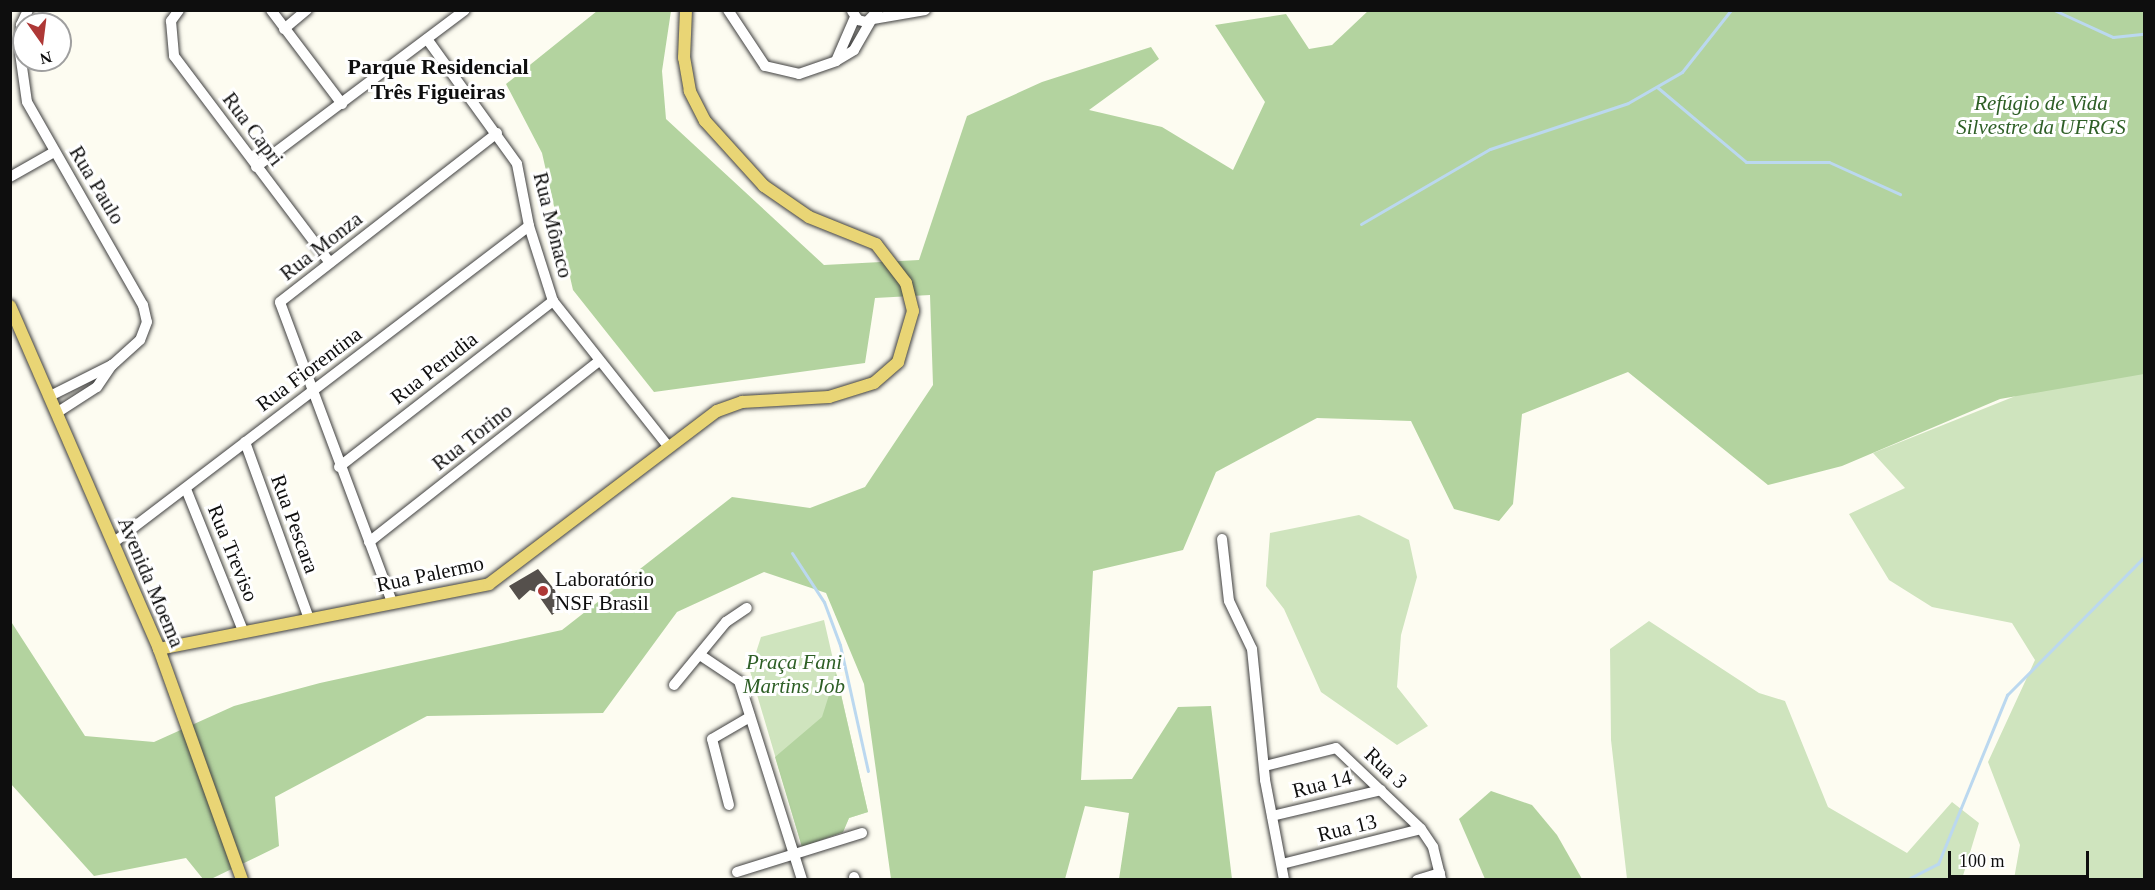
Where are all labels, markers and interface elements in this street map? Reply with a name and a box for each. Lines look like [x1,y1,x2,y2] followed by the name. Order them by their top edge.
[12,12,72,72] north arrow
[38,48,54,68] text: N
[347,53,529,104] district label: Parque Residencial Três Figueiras
[217,87,289,171] street label: Rua Capri
[1956,90,2126,140] park label: Refúgio de Vida Silvestre da UFRGS
[64,141,130,229] street label: Rua Paulo
[528,170,578,280] street label: Rua Mônaco
[275,206,367,286] street label: Rua Monza
[251,321,367,417] street label: Rua Fiorentina
[386,326,482,410] street label: Rua Perudia
[427,398,517,476] street label: Rua Torino
[266,471,324,577] street label: Rua Pescara
[202,501,264,605] street label: Rua Treviso
[112,513,190,651] street label: Avenida Moema
[374,550,486,598] street label: Rua Palermo
[555,566,654,616] place label: Laboratório NSF Brasil
[536,584,550,598] marker: Laboratório NSF Brasil
[743,649,845,699] park label: Praça Fani Martins Job
[1359,742,1413,794] street label: Rua 3
[1290,765,1354,803] street label: Rua 14
[1315,809,1379,847] street label: Rua 13
[1951,839,2092,877] scale bar
[1959,851,2005,871] text: 100 m

